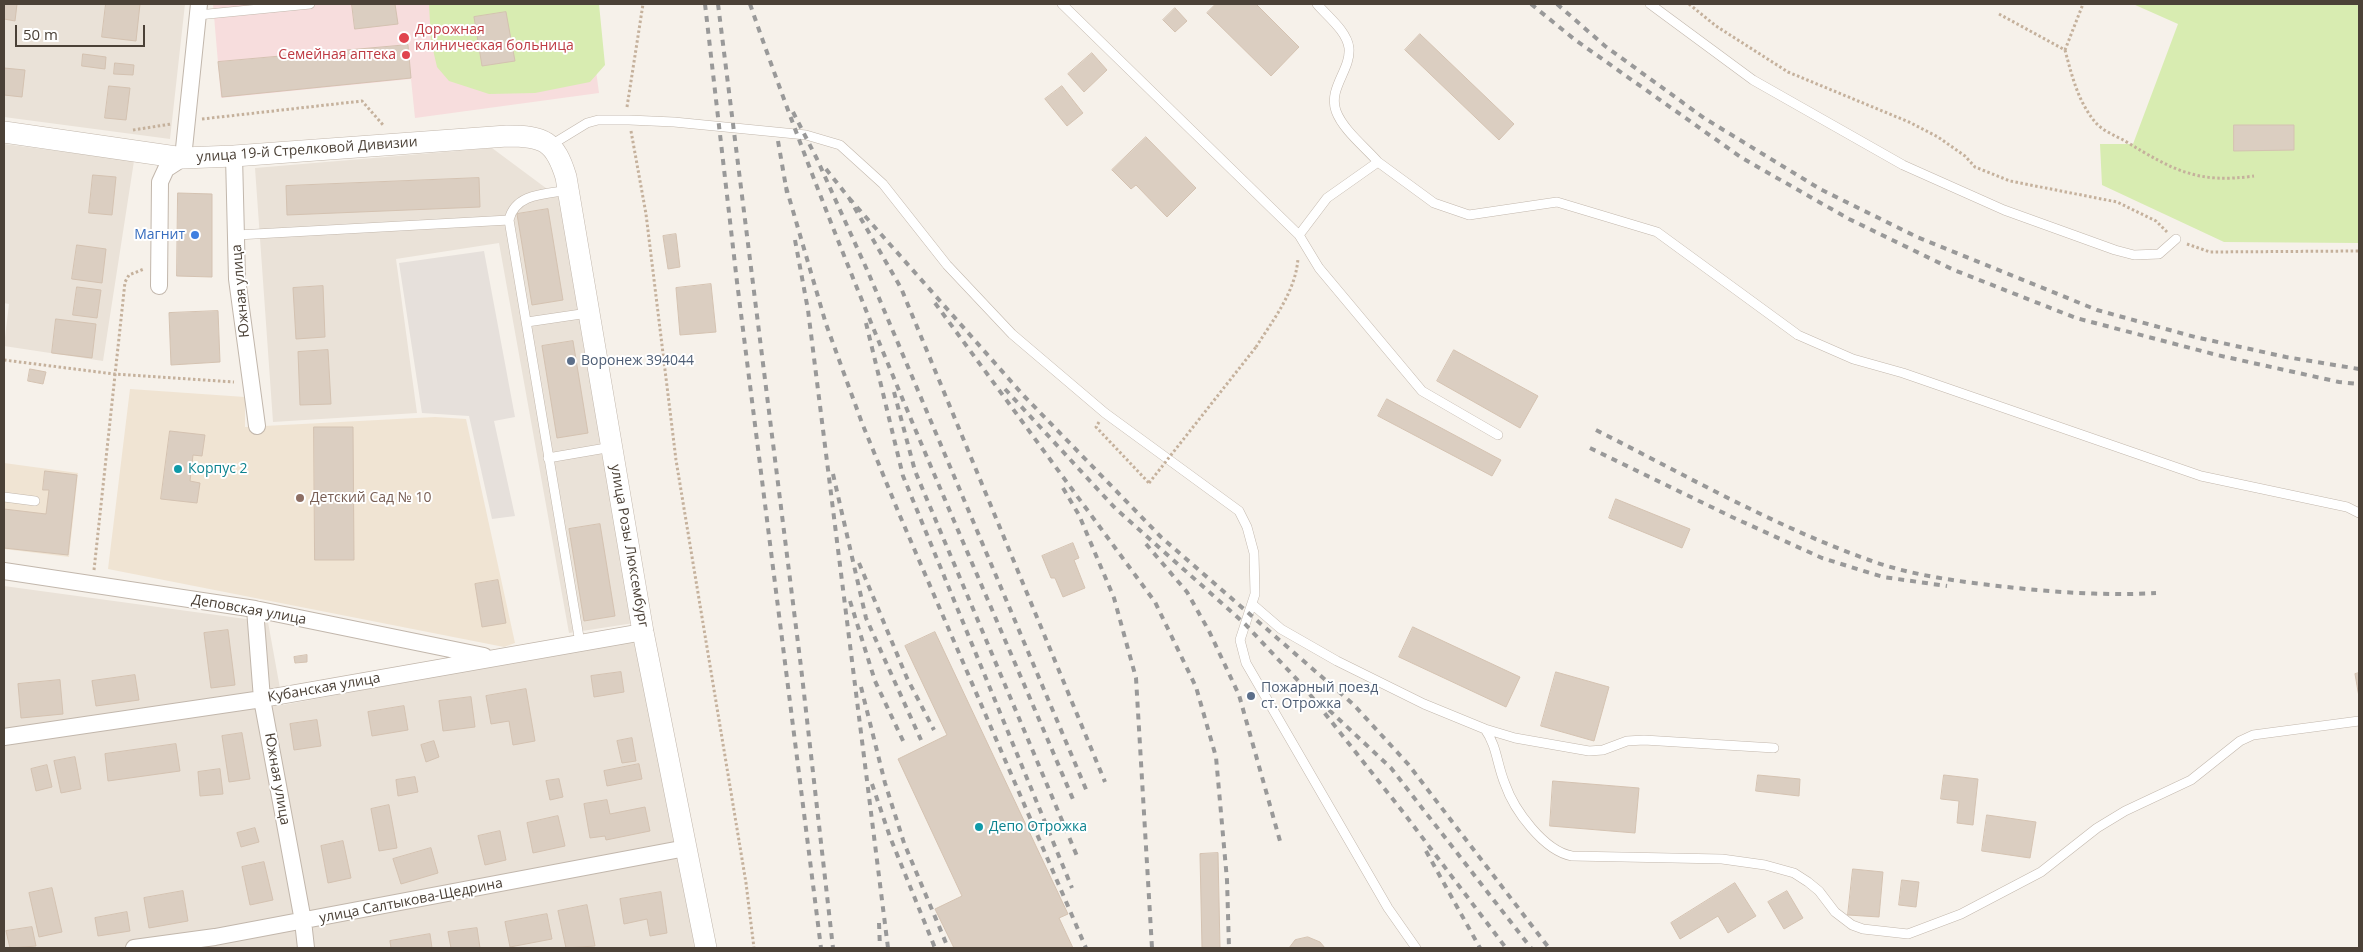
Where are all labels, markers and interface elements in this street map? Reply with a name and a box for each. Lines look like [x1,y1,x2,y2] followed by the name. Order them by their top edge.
[18,15,148,47] scale bar
[415,22,574,54] place label: Дорожная клиническая больница
[23,24,58,44] text: 50 m
[397,31,411,45] marker: Дорожная клиническая больница
[278,47,396,63] place label: Семейная аптека
[400,49,412,61] marker: Семейная аптека
[196,134,418,166] street label: улица 19-й Стрелковой Дивизии
[134,227,185,243] place label: Магнит
[189,229,201,241] marker: Магнит
[229,244,253,338] street label: Южная улица
[581,353,694,369] place label: Воронеж 394044
[565,355,577,367] marker: Воронеж 394044
[188,461,248,477] place label: Корпус 2
[172,463,184,475] marker: Корпус 2
[606,463,652,629] street label: улица Розы Люксембург
[310,490,432,506] place label: Детский Сад № 10
[294,492,306,504] marker: Детский Сад № 10
[190,592,308,628] street label: Деповская улица
[266,670,382,706] street label: Кубанская улица
[1261,680,1378,712] place label: Пожарный поезд ст. Отрожка
[1245,690,1257,702] marker: Пожарный поезд ст. Отрожка
[261,732,293,826] street label: Южная улица
[989,819,1087,835] place label: Депо Отрожка
[973,821,985,833] marker: Депо Отрожка
[318,875,504,927] street label: улица Салтыкова-Щедрина

